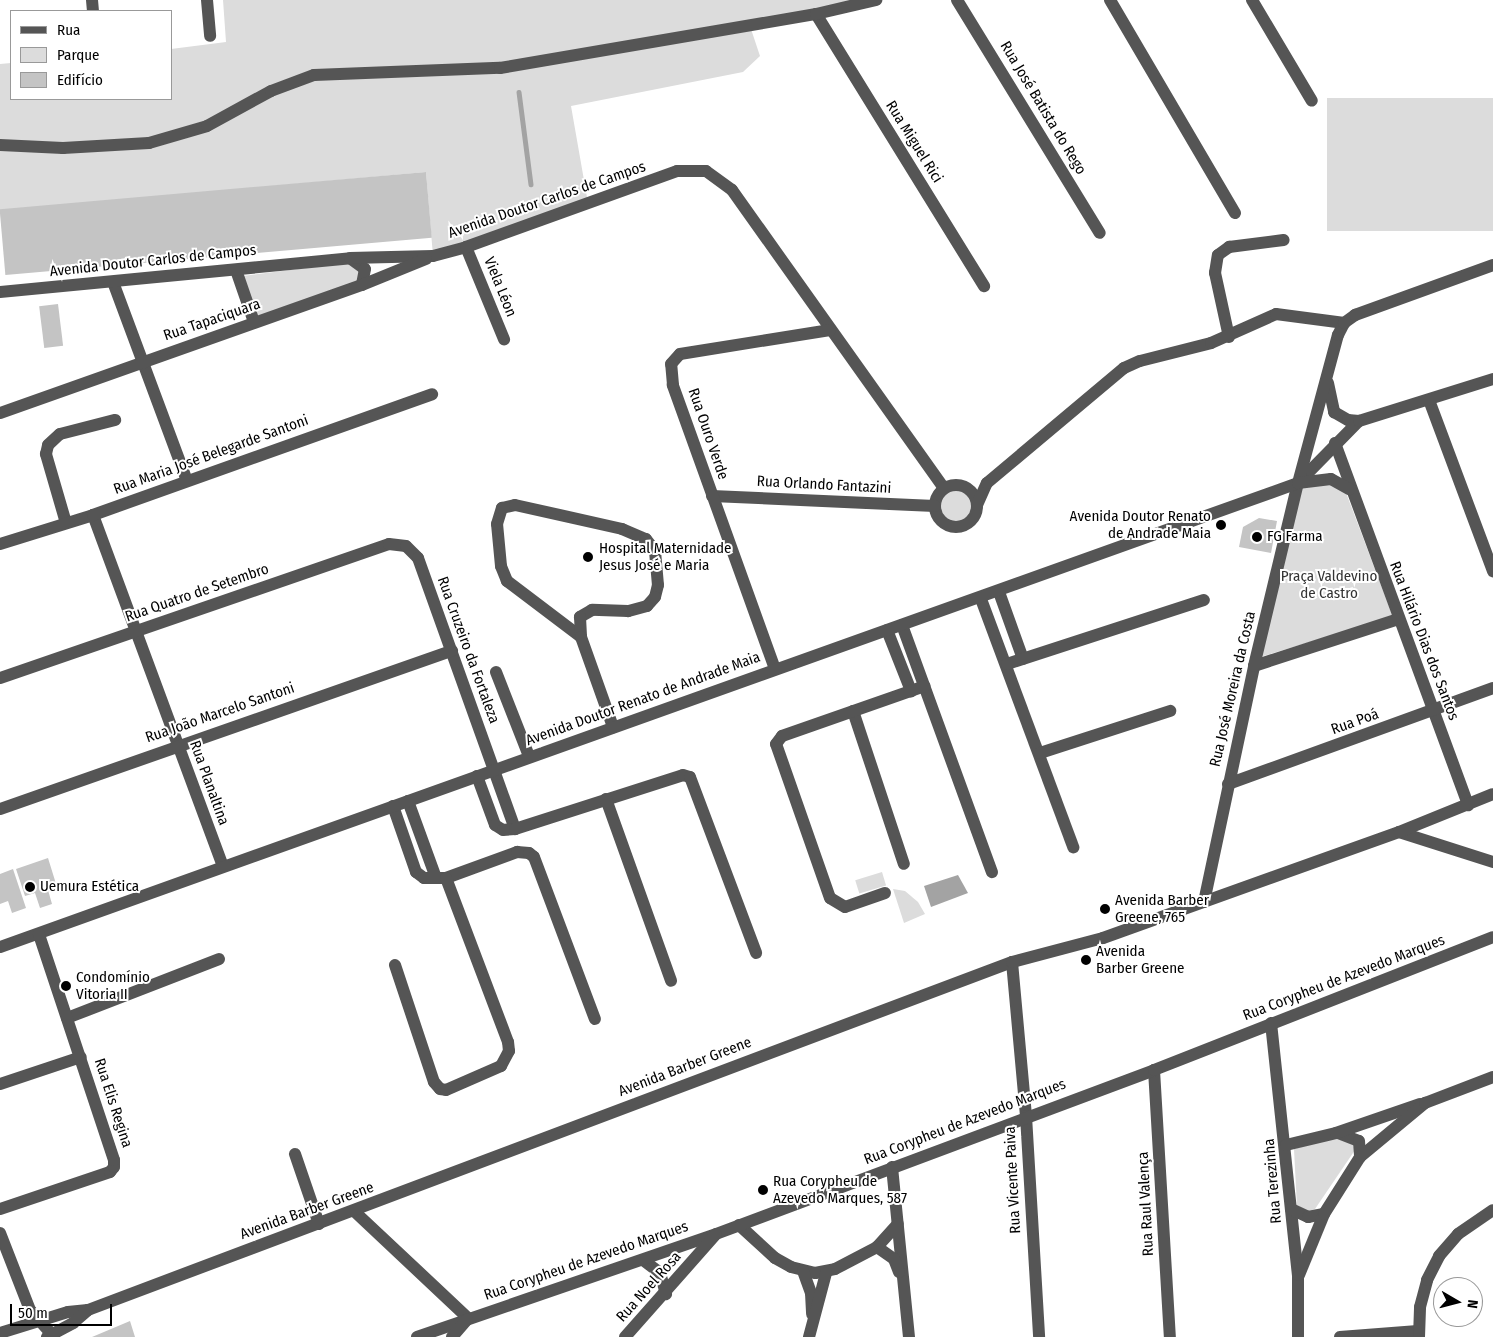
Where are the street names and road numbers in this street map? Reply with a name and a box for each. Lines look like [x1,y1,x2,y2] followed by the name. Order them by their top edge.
[996,38,1090,178] street label: Rua José Batista do Rego
[882,98,946,186] street label: Rua Miguel Rici
[446,158,648,242] street label: Avenida Doutor Carlos de Campos
[49,241,257,281] street label: Avenida Doutor Carlos de Campos
[480,254,520,320] street label: Viela Léon
[161,295,263,345] street label: Rua Tapaciquara
[684,386,732,482] street label: Rua Ouro Verde
[111,411,311,499] street label: Rua Maria José Belegarde Santoni
[756,472,892,498] street label: Rua Orlando Fantazini
[1385,559,1463,723] street label: Rua Hilário Dias dos Santos
[123,560,271,626] street label: Rua Quatro de Setembro
[433,574,503,726] street label: Rua Cruzeiro da Fortaleza
[1206,609,1260,769] street label: Rua José Moreira da Costa
[523,648,763,750] street label: Avenida Doutor Renato de Andrade Maia
[143,679,297,747] street label: Rua João Marcelo Santoni
[1329,705,1381,739] street label: Rua Poá
[185,738,233,828] street label: Rua Planaltina
[1241,931,1447,1025] street label: Rua Corypheu de Azevedo Marques
[616,1033,754,1101] street label: Avenida Barber Greene
[90,1056,136,1150] street label: Rua Elis Regina
[862,1075,1068,1169] street label: Rua Corypheu de Azevedo Marques
[1001,1126,1025,1234] street label: Rua Vicente Paiva
[1260,1138,1286,1224] street label: Rua Terezinha
[1134,1151,1158,1257] street label: Rua Raul Valença
[238,1178,376,1244] street label: Avenida Barber Greene
[482,1218,690,1304] street label: Rua Corypheu de Azevedo Marques
[613,1248,685,1326] street label: Rua Noel Rosa

